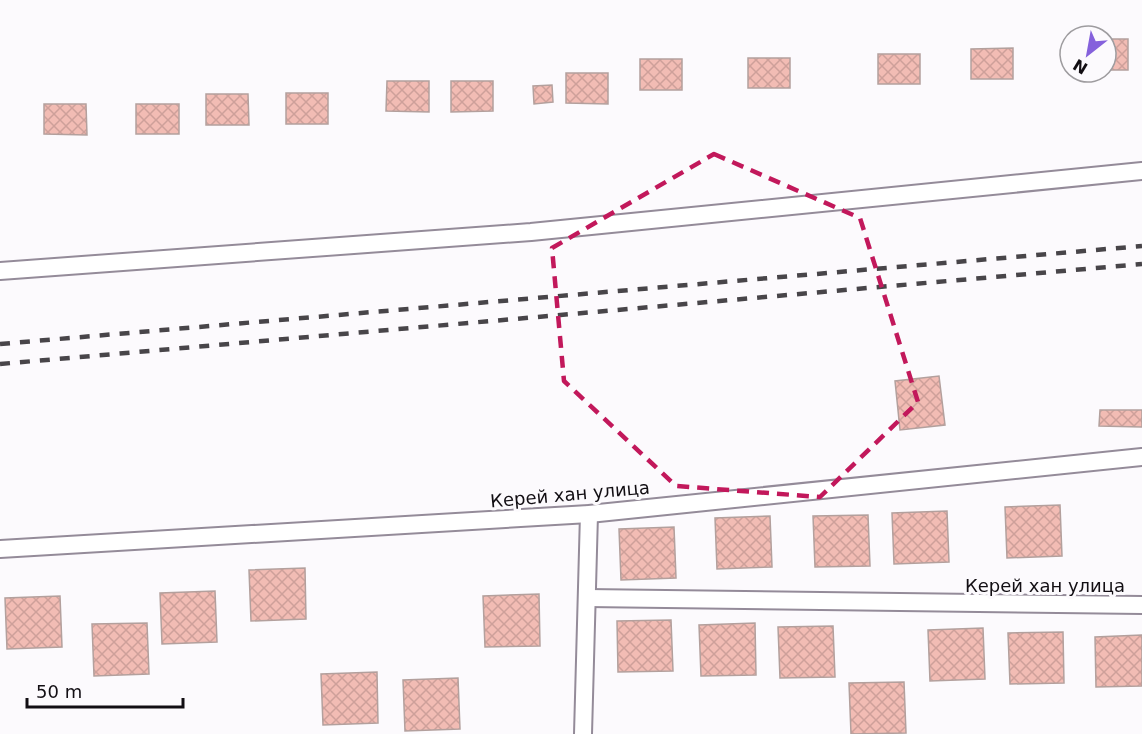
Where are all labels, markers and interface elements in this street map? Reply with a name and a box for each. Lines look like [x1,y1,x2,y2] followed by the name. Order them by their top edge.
[1058,24,1118,84] north arrow
[1070,55,1091,78] text: N
[489,477,651,511] street label: Керей хан улица
[965,575,1125,596] street label: Керей хан улица
[27,671,183,709] scale bar
[36,681,82,702] text: 50 m

